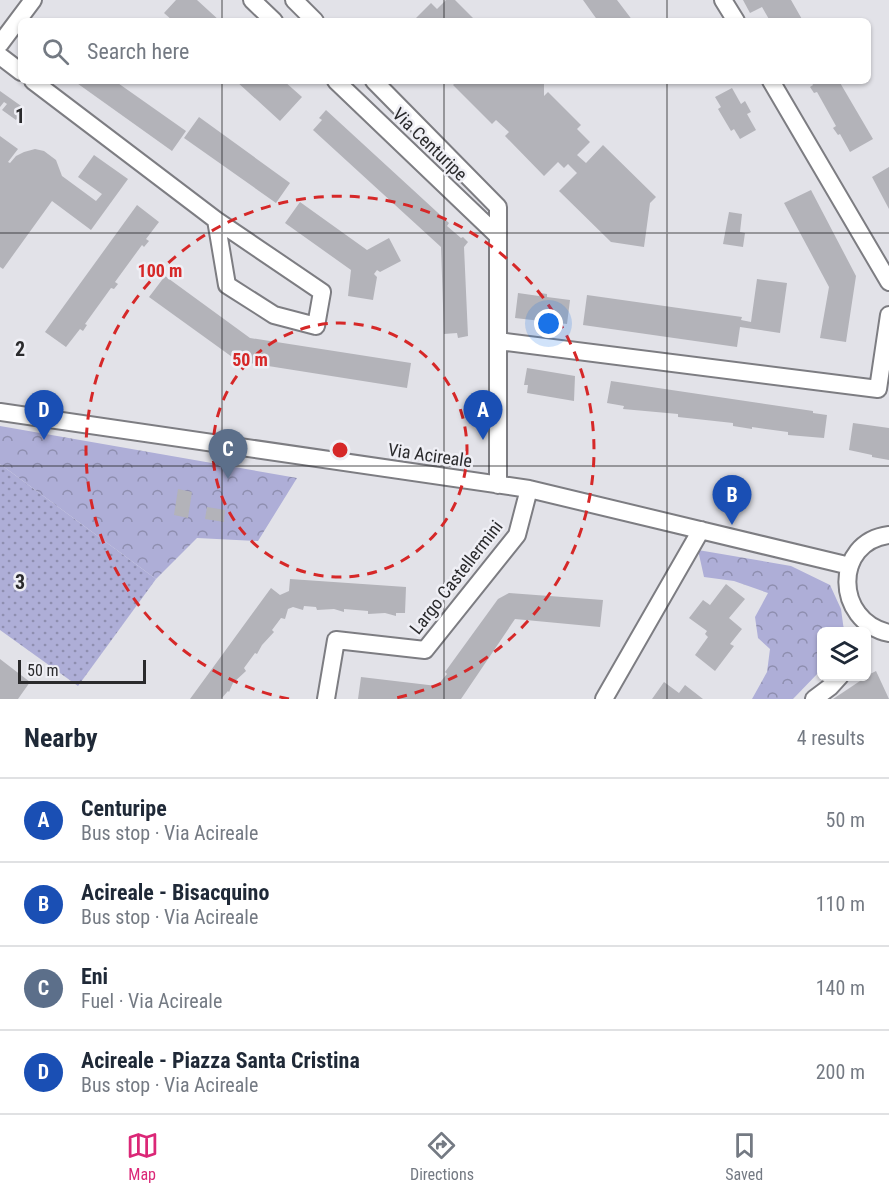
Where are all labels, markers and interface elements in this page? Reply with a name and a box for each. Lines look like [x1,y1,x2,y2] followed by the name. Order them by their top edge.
[18,18,871,84] search box
[39,35,72,68] icon: search
[87,39,189,64] text: Search here
[388,103,472,185] street label: Via Centuripe
[15,104,25,128] text: 1
[138,260,182,281] text: 100 m
[534,309,563,338] your location
[15,337,25,361] text: 2
[232,349,268,370] text: 50 m
[24,390,63,440] pin: D
[464,390,502,440] pin: A
[208,430,248,479] pin: C
[387,439,473,471] street label: Via Acireale
[330,440,350,460] centre of rings
[712,476,752,525] pin: B
[405,516,507,638] street label: Largo Castellermini
[15,570,25,594] text: 3
[817,627,871,681] map controls
[817,627,871,681] button: layers
[18,657,146,684] scale bar
[27,661,59,680] text: 50 m
[24,723,98,753] text: Nearby
[797,726,865,750] text: 4 results
[81,796,167,821] text: Centuripe
[38,808,49,832] text: A
[826,808,865,832] text: 50 m
[81,821,258,845] text: Bus stop · Via Acireale
[81,880,269,905] text: Acireale - Bisacquino
[38,892,49,916] text: B
[816,892,865,916] text: 110 m
[81,905,258,929] text: Bus stop · Via Acireale
[81,964,108,989] text: Eni
[38,976,49,1000] text: C
[816,976,865,1000] text: 140 m
[81,989,222,1013] text: Fuel · Via Acireale
[81,1048,360,1073] text: Acireale - Piazza Santa Cristina
[38,1060,49,1084] text: D
[816,1060,865,1084] text: 200 m
[81,1073,258,1097] text: Bus stop · Via Acireale
[126,1129,159,1184] tab: Map
[410,1129,474,1184] tab: Directions
[725,1129,763,1184] tab: Saved

